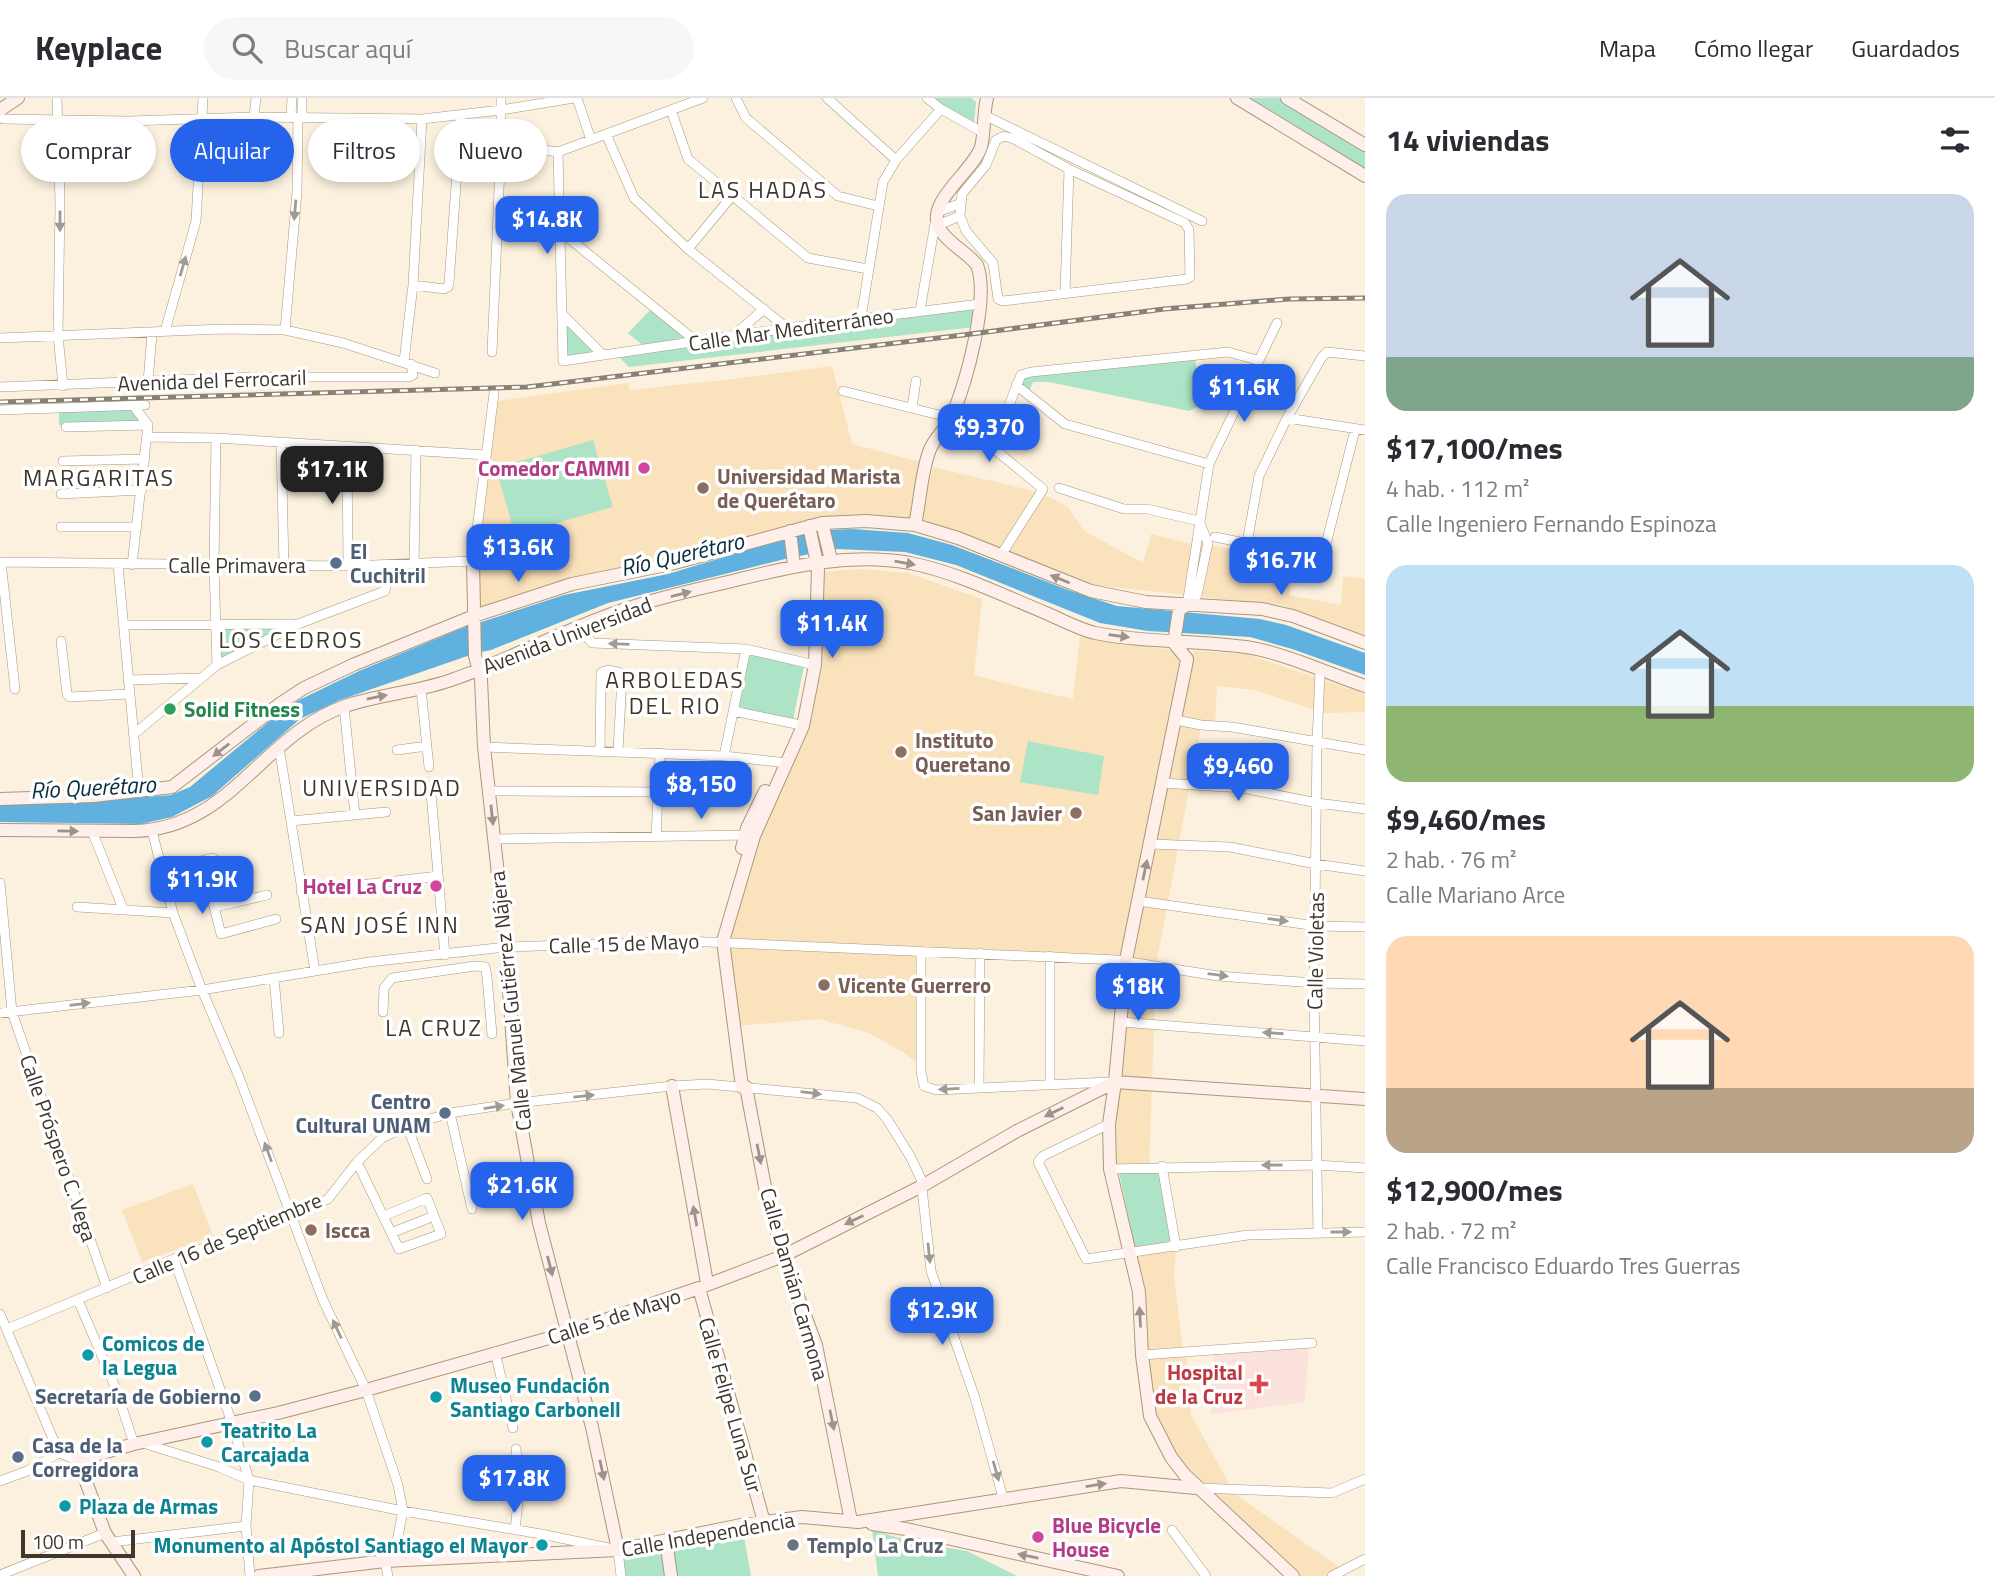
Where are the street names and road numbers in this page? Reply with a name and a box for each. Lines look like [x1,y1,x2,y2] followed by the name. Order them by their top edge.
[686,299,896,359] street label: Calle Mar Mediterráneo
[117,361,307,399] street label: Avenida del Ferrocaril
[168,549,306,581] street label: Calle Primavera
[478,588,656,682] street label: Avenida Universidad
[480,869,540,1132] street label: Calle Manuel Gutiérrez Nájera
[1298,892,1332,1010] street label: Calle Violetas
[548,924,700,962] street label: Calle 15 de Mayo
[12,1050,106,1246] street label: Calle Próspero C. Vega
[127,1184,327,1292] street label: Calle 16 de Septiembre
[752,1184,838,1385] street label: Calle Damián Carmona
[543,1279,685,1353] street label: Calle 5 de Mayo
[691,1313,771,1497] street label: Calle Felipe Luna Sur
[619,1503,798,1565] street label: Calle Independencia

